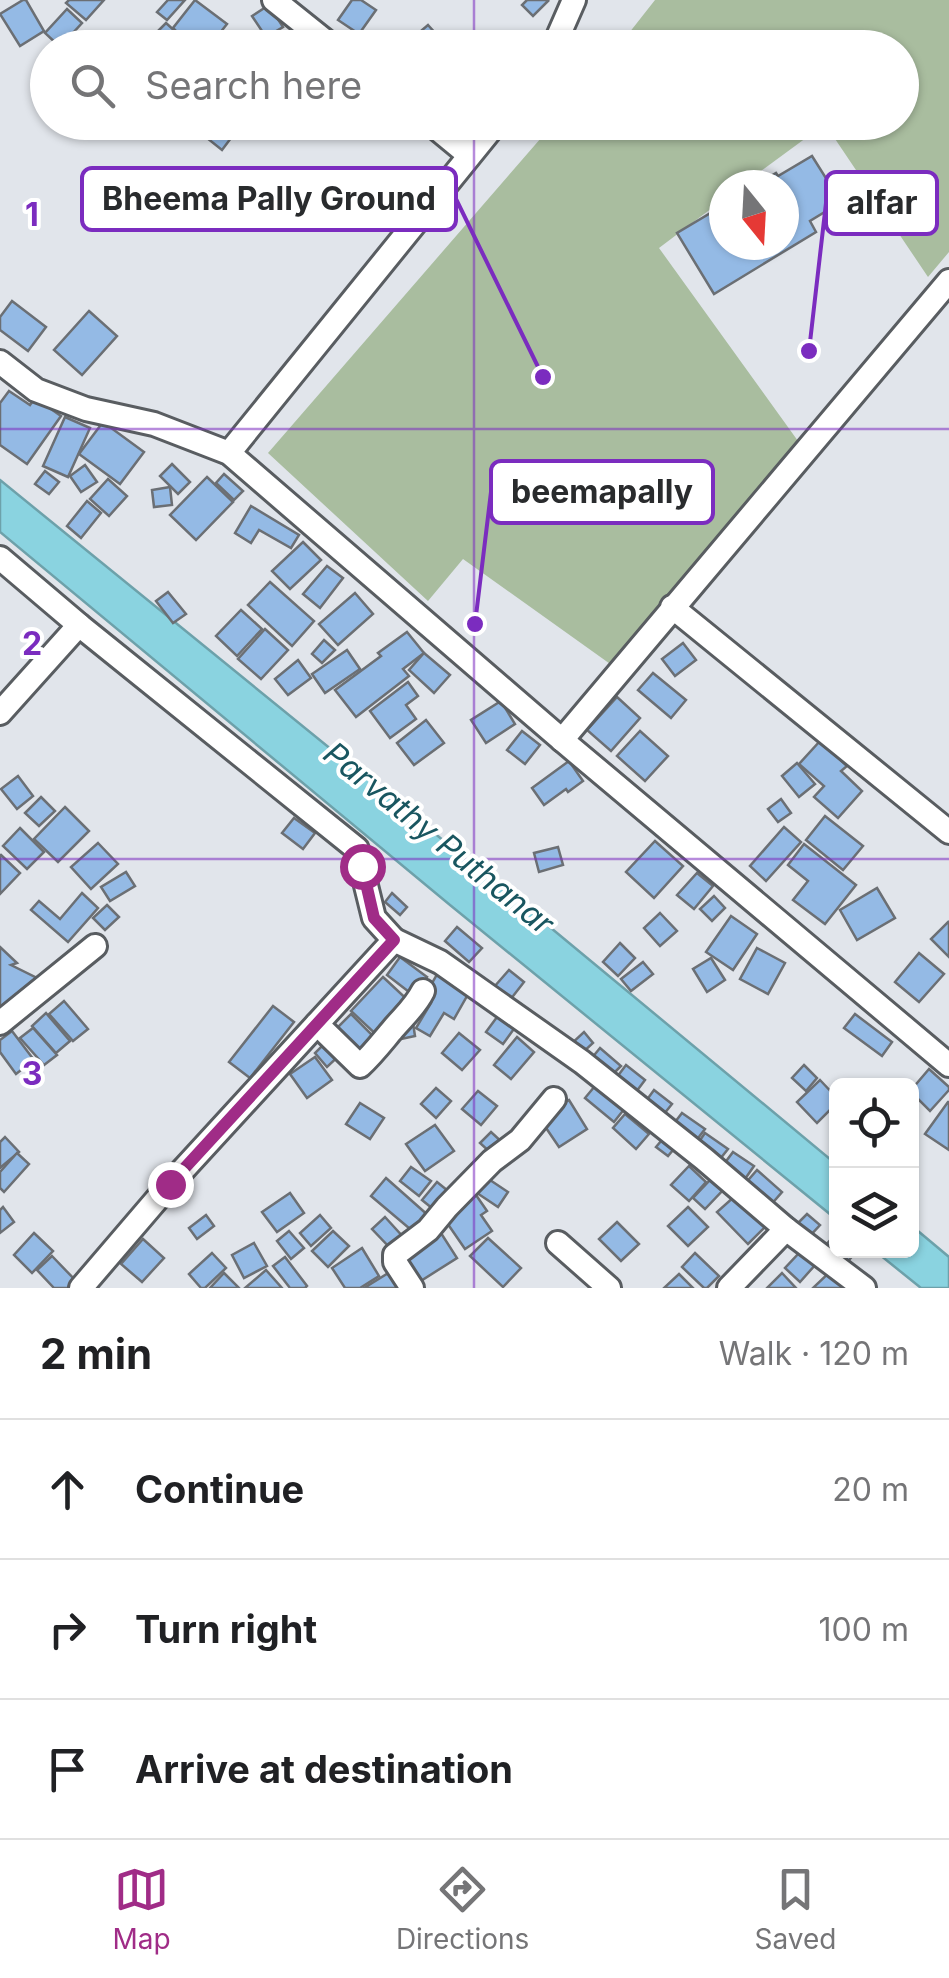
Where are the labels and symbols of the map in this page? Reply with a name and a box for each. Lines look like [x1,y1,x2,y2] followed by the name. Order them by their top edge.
[82,168,456,230] callout: Bheema Pally Ground
[709,170,799,260] north arrow
[826,172,937,234] callout: alfar
[102,179,436,218] text: Bheema Pally Ground
[847,183,917,222] text: alfar
[25,195,39,234] text: 1
[491,461,713,523] callout: beemapally
[511,472,693,511] text: beemapally
[22,624,42,663] text: 2
[316,733,563,943] water label: Parvathy Puthanar
[340,844,386,890] route start
[22,1054,42,1093] text: 3
[148,1162,194,1208] route end

